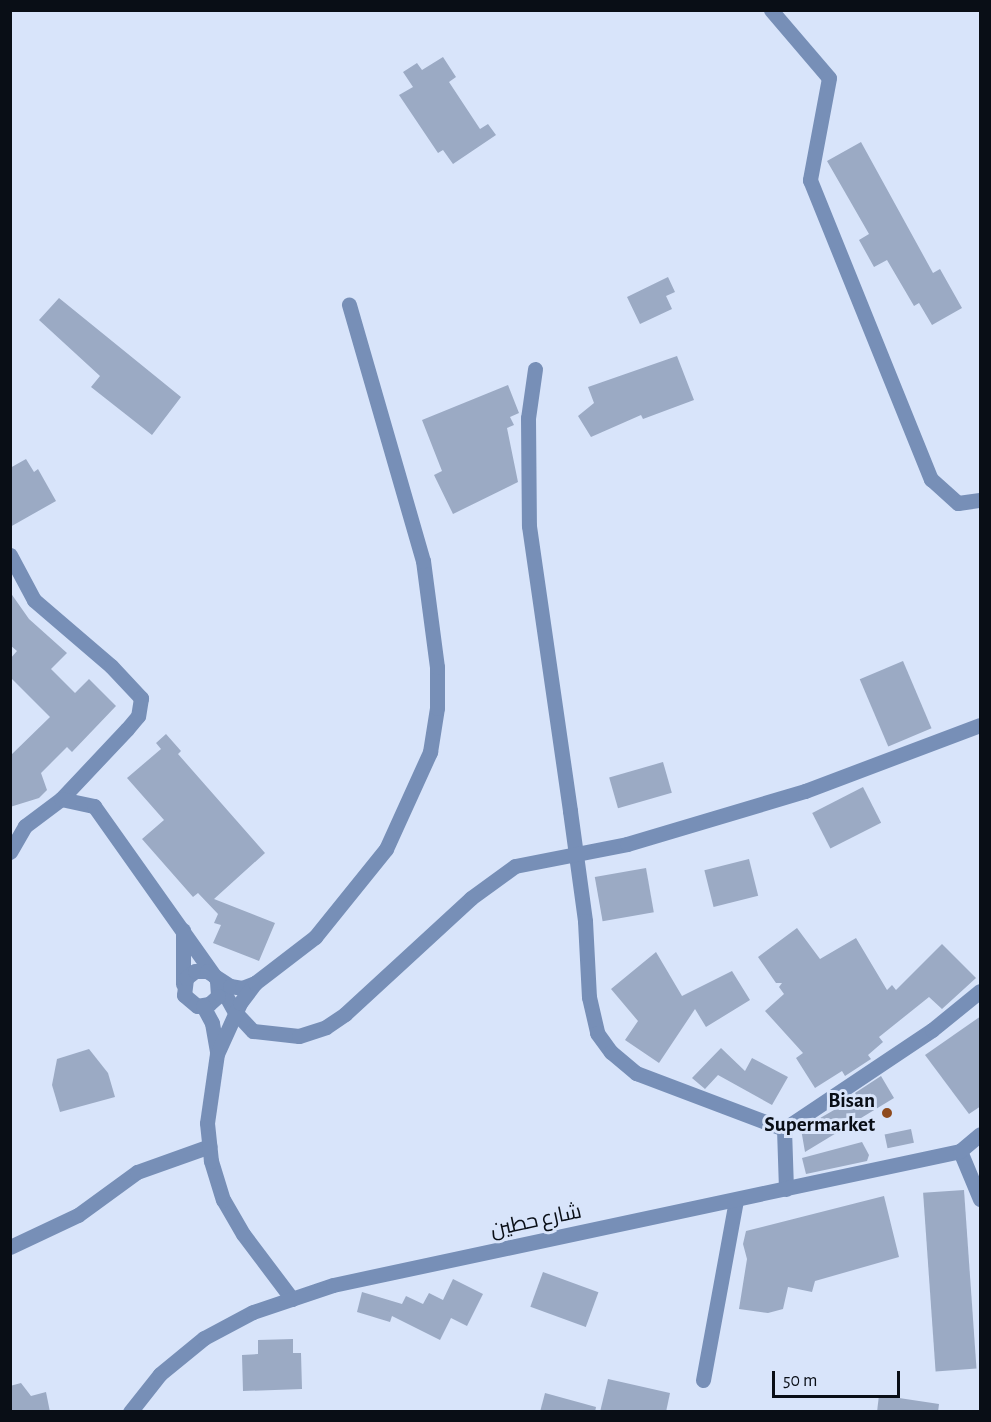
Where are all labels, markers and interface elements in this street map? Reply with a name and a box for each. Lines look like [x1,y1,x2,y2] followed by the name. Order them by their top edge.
[764,1088,875,1138] place label: Bisan Supermarket
[880,1106,894,1120] marker: Bisan Supermarket
[488,1199,584,1243] street label: شارع حطين
[775,1359,902,1397] scale bar
[783,1372,817,1390] text: 50 m

